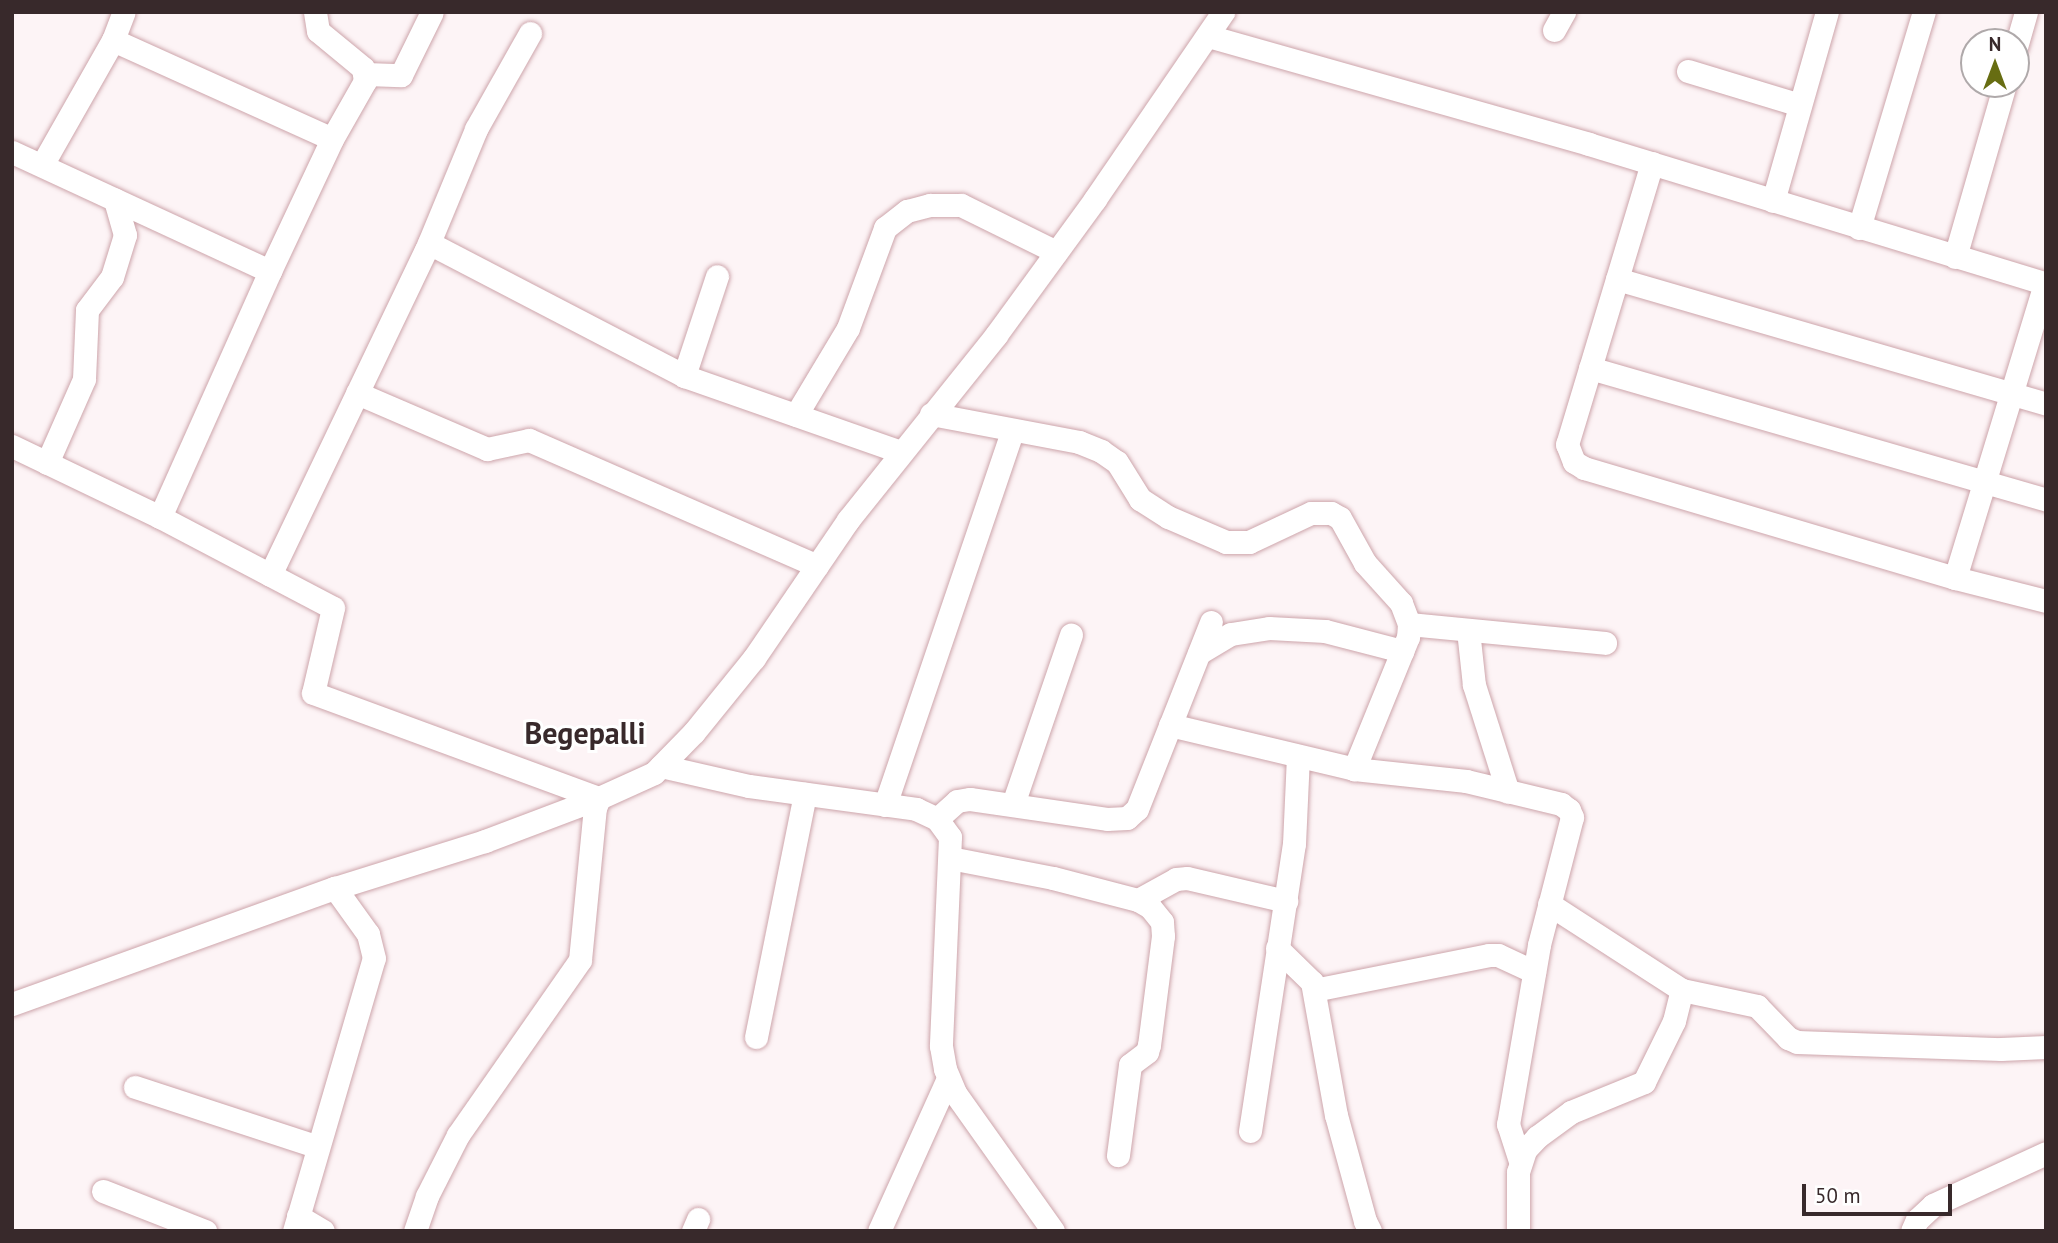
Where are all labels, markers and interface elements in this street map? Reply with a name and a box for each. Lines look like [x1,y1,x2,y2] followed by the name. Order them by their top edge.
[1960,28,2030,98] north arrow
[1989,32,2001,56] text: N
[525,715,645,751] district label: Begepalli
[1806,1170,1956,1214] scale bar
[1815,1182,1861,1209] text: 50 m

